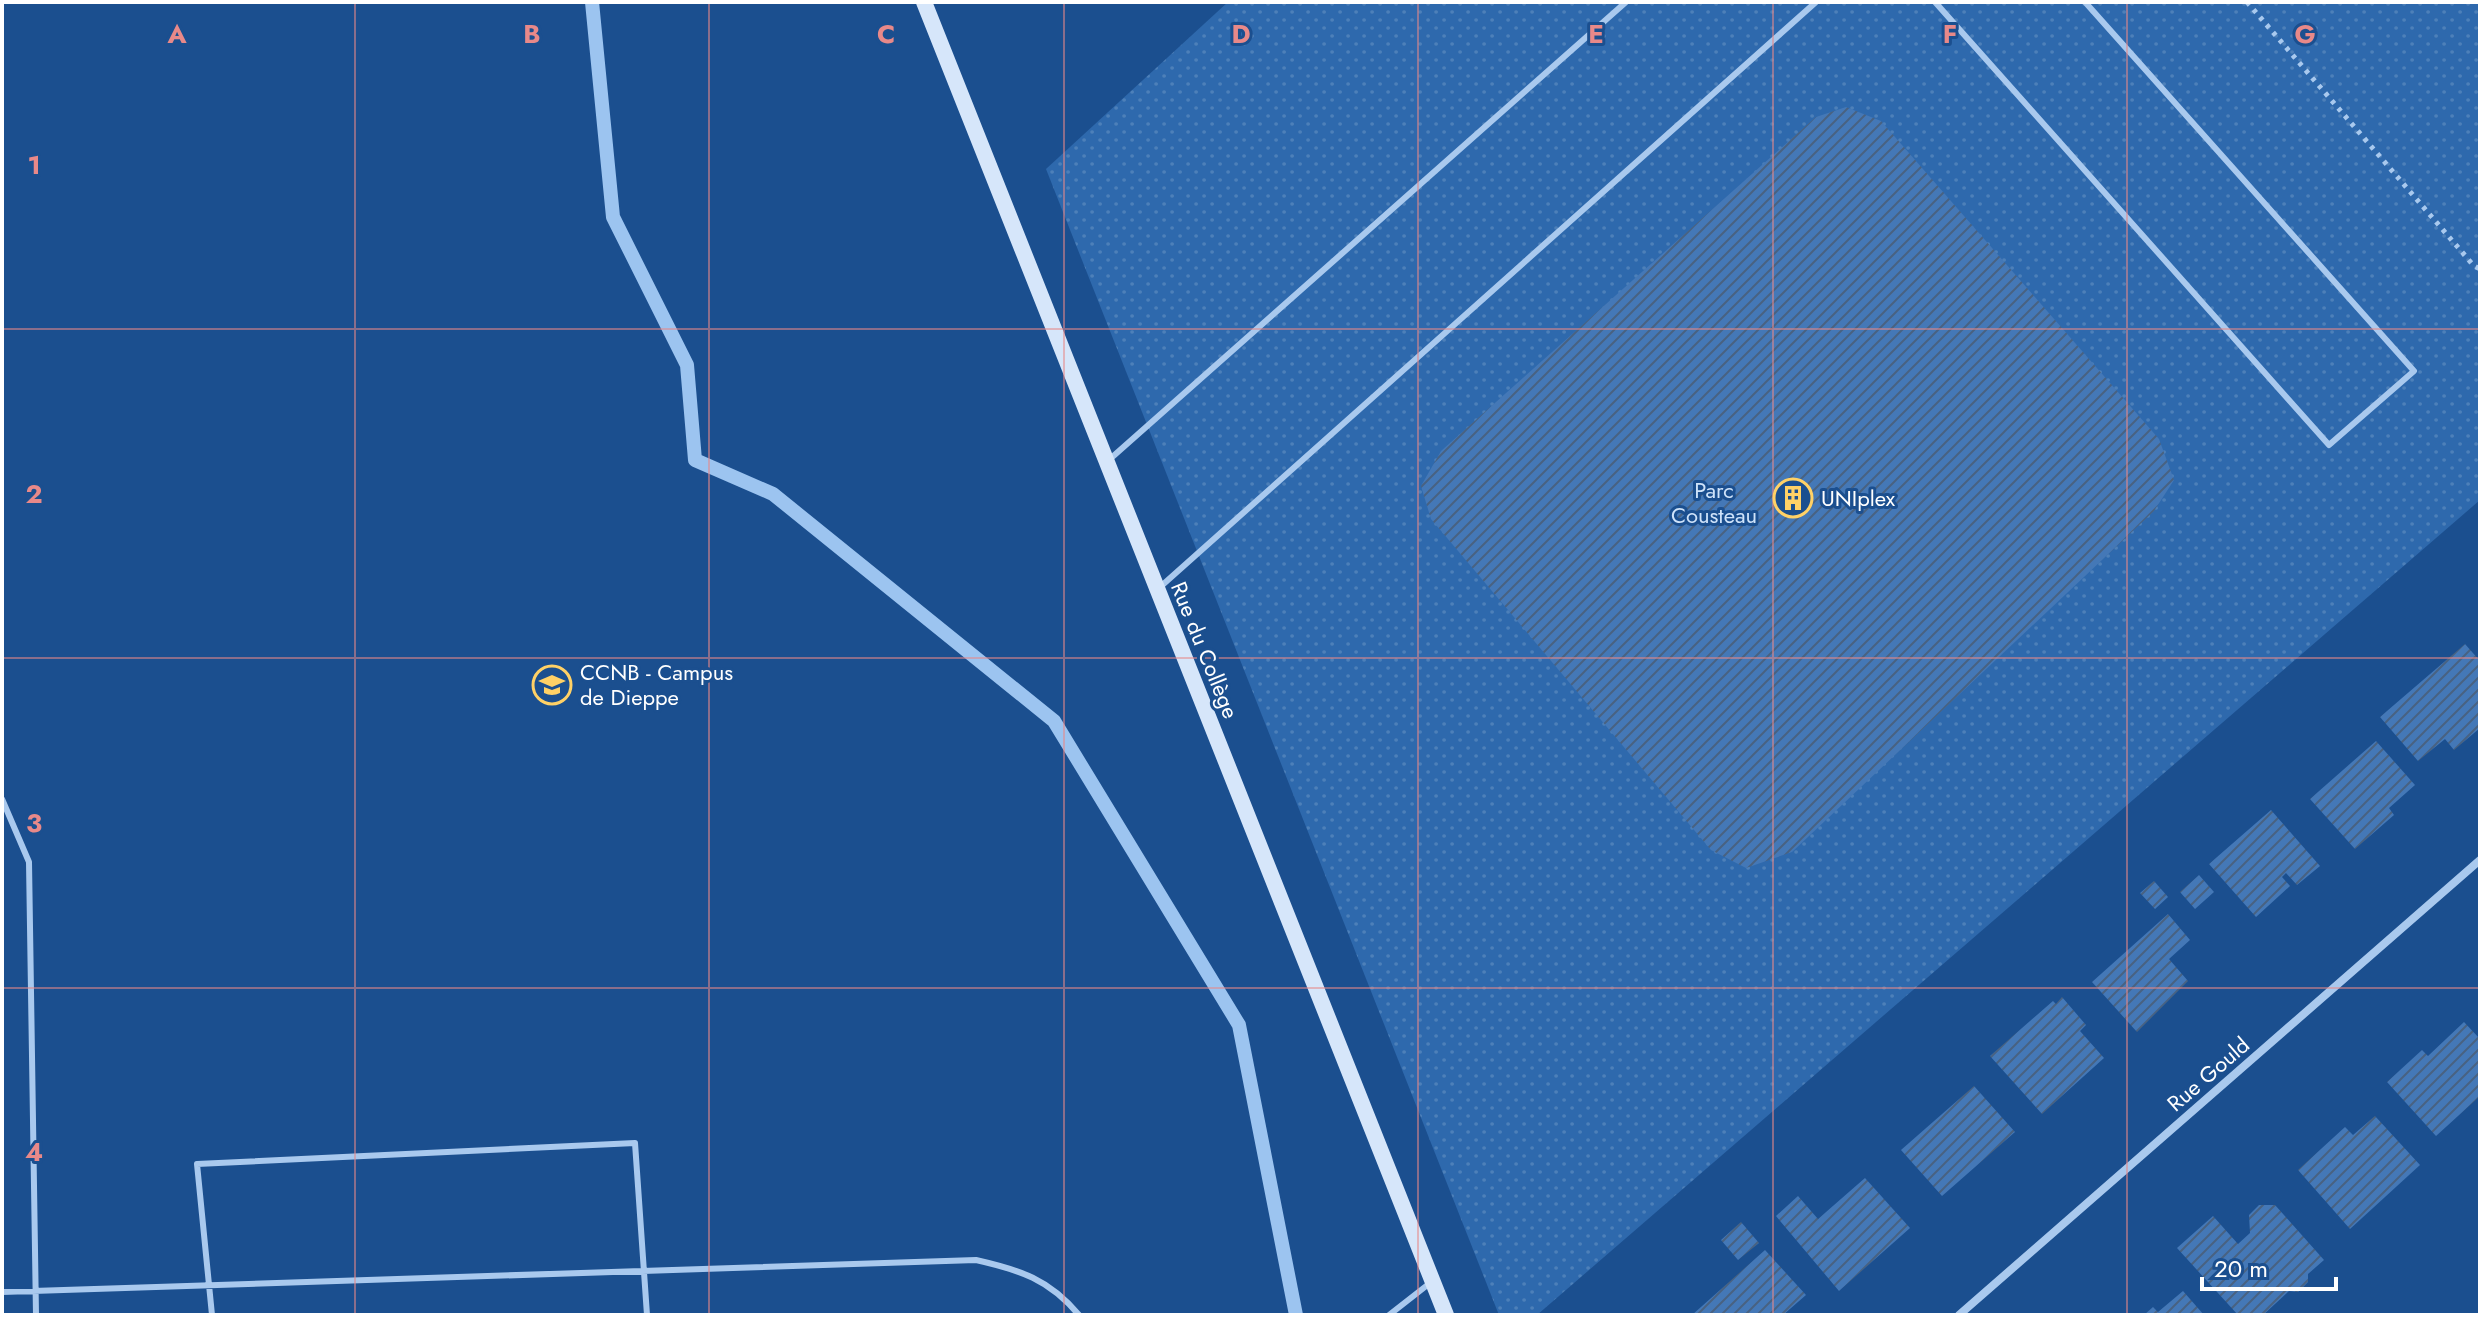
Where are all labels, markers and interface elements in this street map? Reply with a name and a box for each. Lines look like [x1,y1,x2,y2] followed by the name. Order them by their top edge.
[166,15,187,53] text: A
[523,15,541,53] text: B
[877,15,895,53] text: C
[1231,15,1251,53] text: D
[1588,15,1604,53] text: E
[1943,15,1957,53] text: F
[2294,15,2316,53] text: G
[27,146,41,184] text: 1
[1671,474,1757,531] park label: Parc Cousteau
[25,475,43,513] text: 2
[1772,477,1814,519] building icon: UNIplex
[1821,482,1896,514] place label: UNIplex
[1163,577,1247,723] street label: Rue du Collège
[580,656,733,713] place label: CCNB - Campus de Dieppe
[531,664,573,706] school or university icon: CCNB - Campus de Dieppe
[26,804,42,842] text: 3
[2160,1029,2256,1119] street label: Rue Gould
[25,1133,43,1171] text: 4
[2202,1241,2336,1291] scale bar
[2214,1251,2268,1286] text: 20 m

